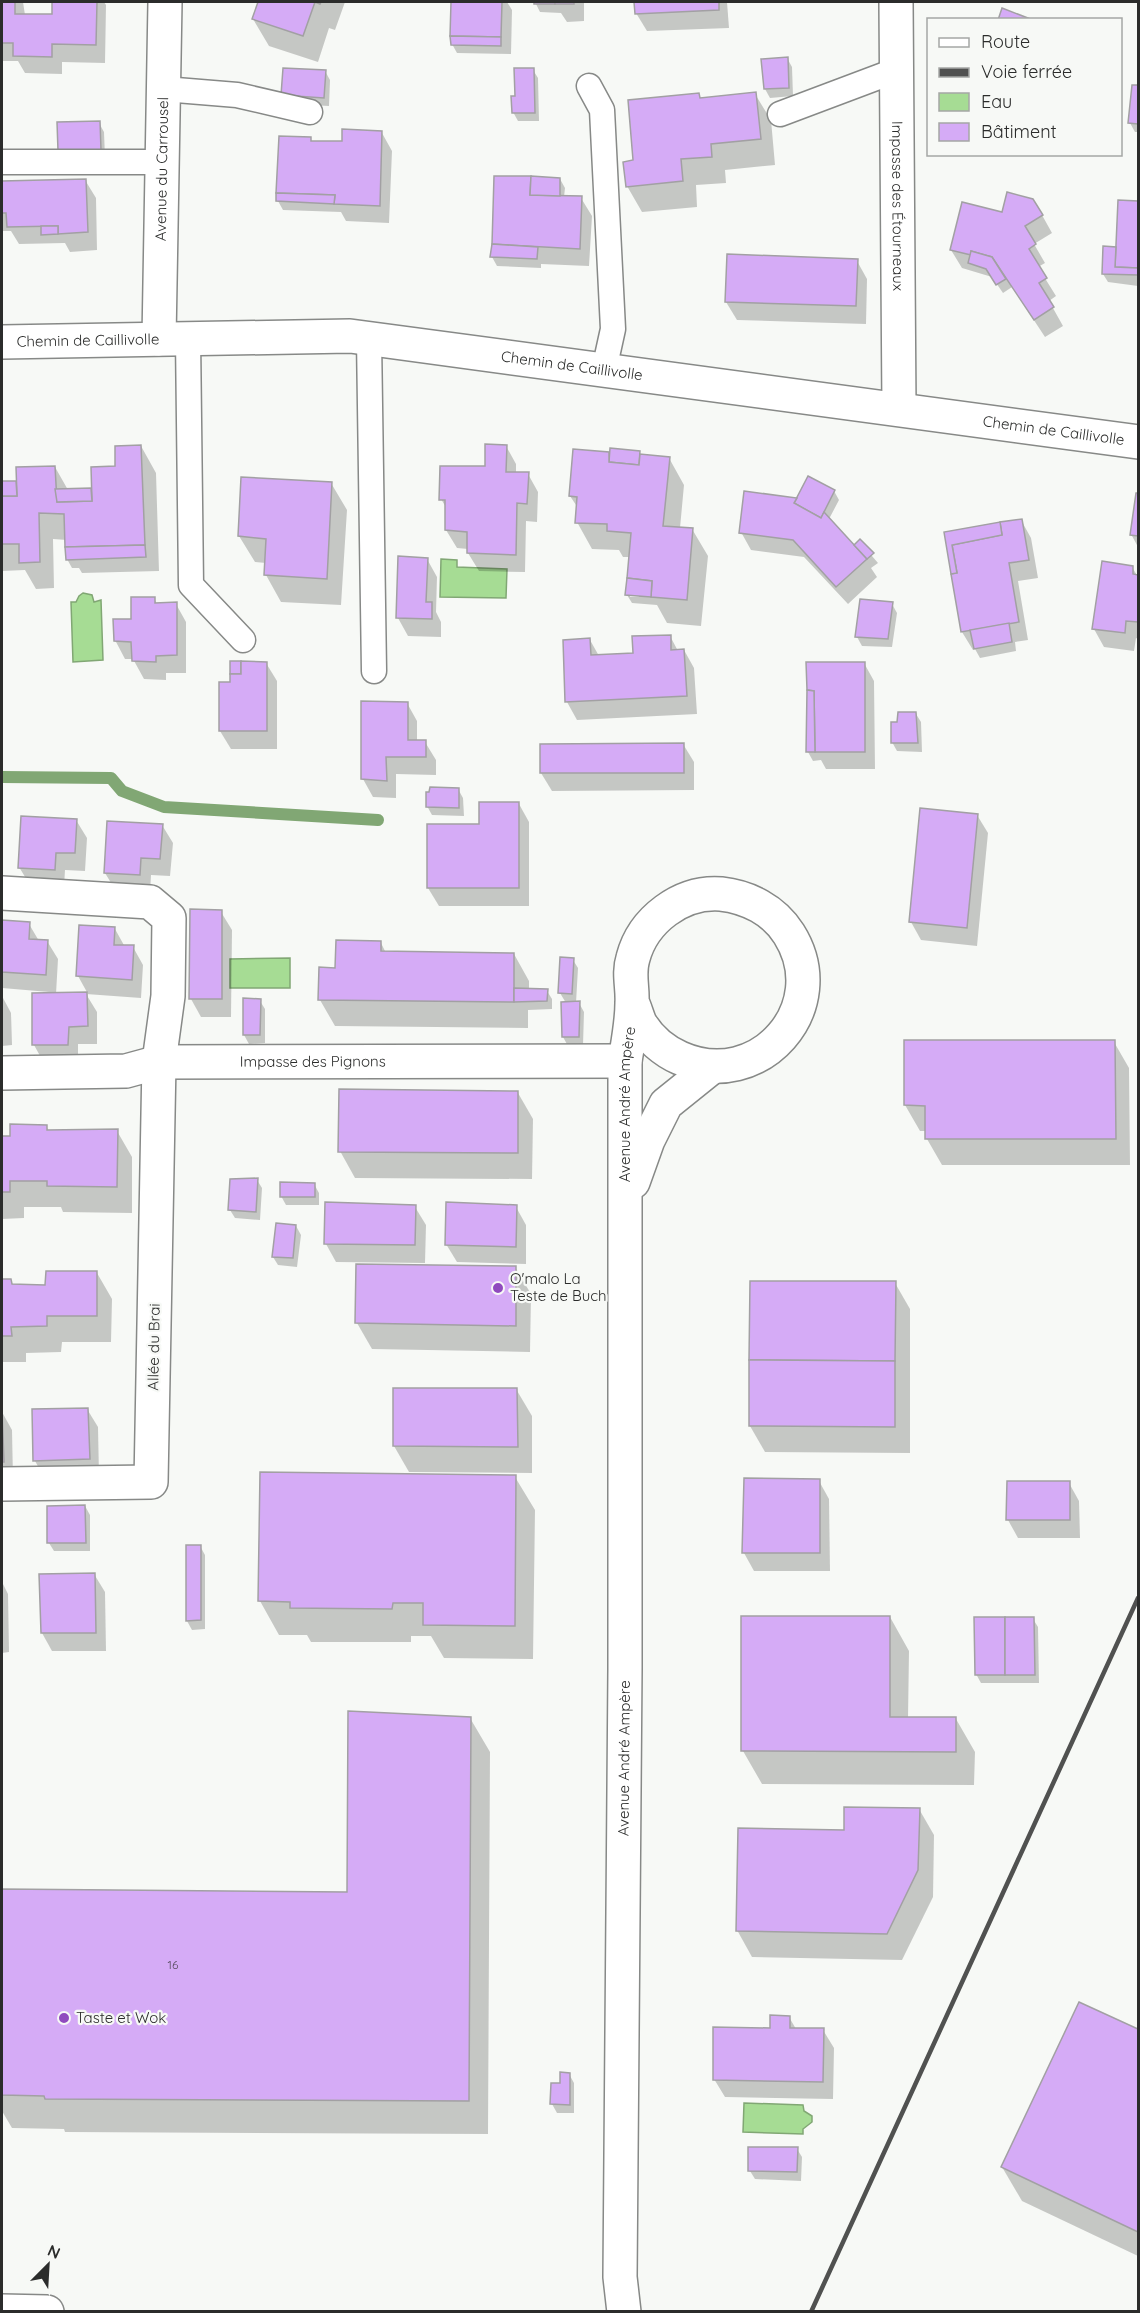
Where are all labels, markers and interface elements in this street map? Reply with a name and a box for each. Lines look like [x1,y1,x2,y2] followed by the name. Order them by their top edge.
[927,18,1122,156] legend
[981,30,1030,53] text: Route
[981,60,1072,83] text: Voie ferrée
[981,90,1012,113] text: Eau
[151,97,172,241] street label: Avenue du Carrousel
[981,120,1057,143] text: Bâtiment
[888,121,908,291] street label: Impasse des Étourneaux
[17,329,159,351] street label: Chemin de Caillivolle
[500,346,644,384] street label: Chemin de Caillivolle
[982,411,1126,449] street label: Chemin de Caillivolle
[615,1025,639,1182] street label: Avenue André Ampère
[240,1052,386,1071] street label: Impasse des Pignons
[510,1269,607,1305] place label: O'malo La Teste de Buch
[491,1281,505,1295] marker: O'malo La Teste de Buch
[143,1303,164,1391] street label: Allée du Brai
[614,1680,634,1836] street label: Avenue André Ampère
[168,1957,179,1972] house number: 16
[76,2008,166,2027] place label: Taste et Wok
[57,2011,71,2025] marker: Taste et Wok
[18,2235,78,2295] north arrow
[45,2240,64,2263] text: N

